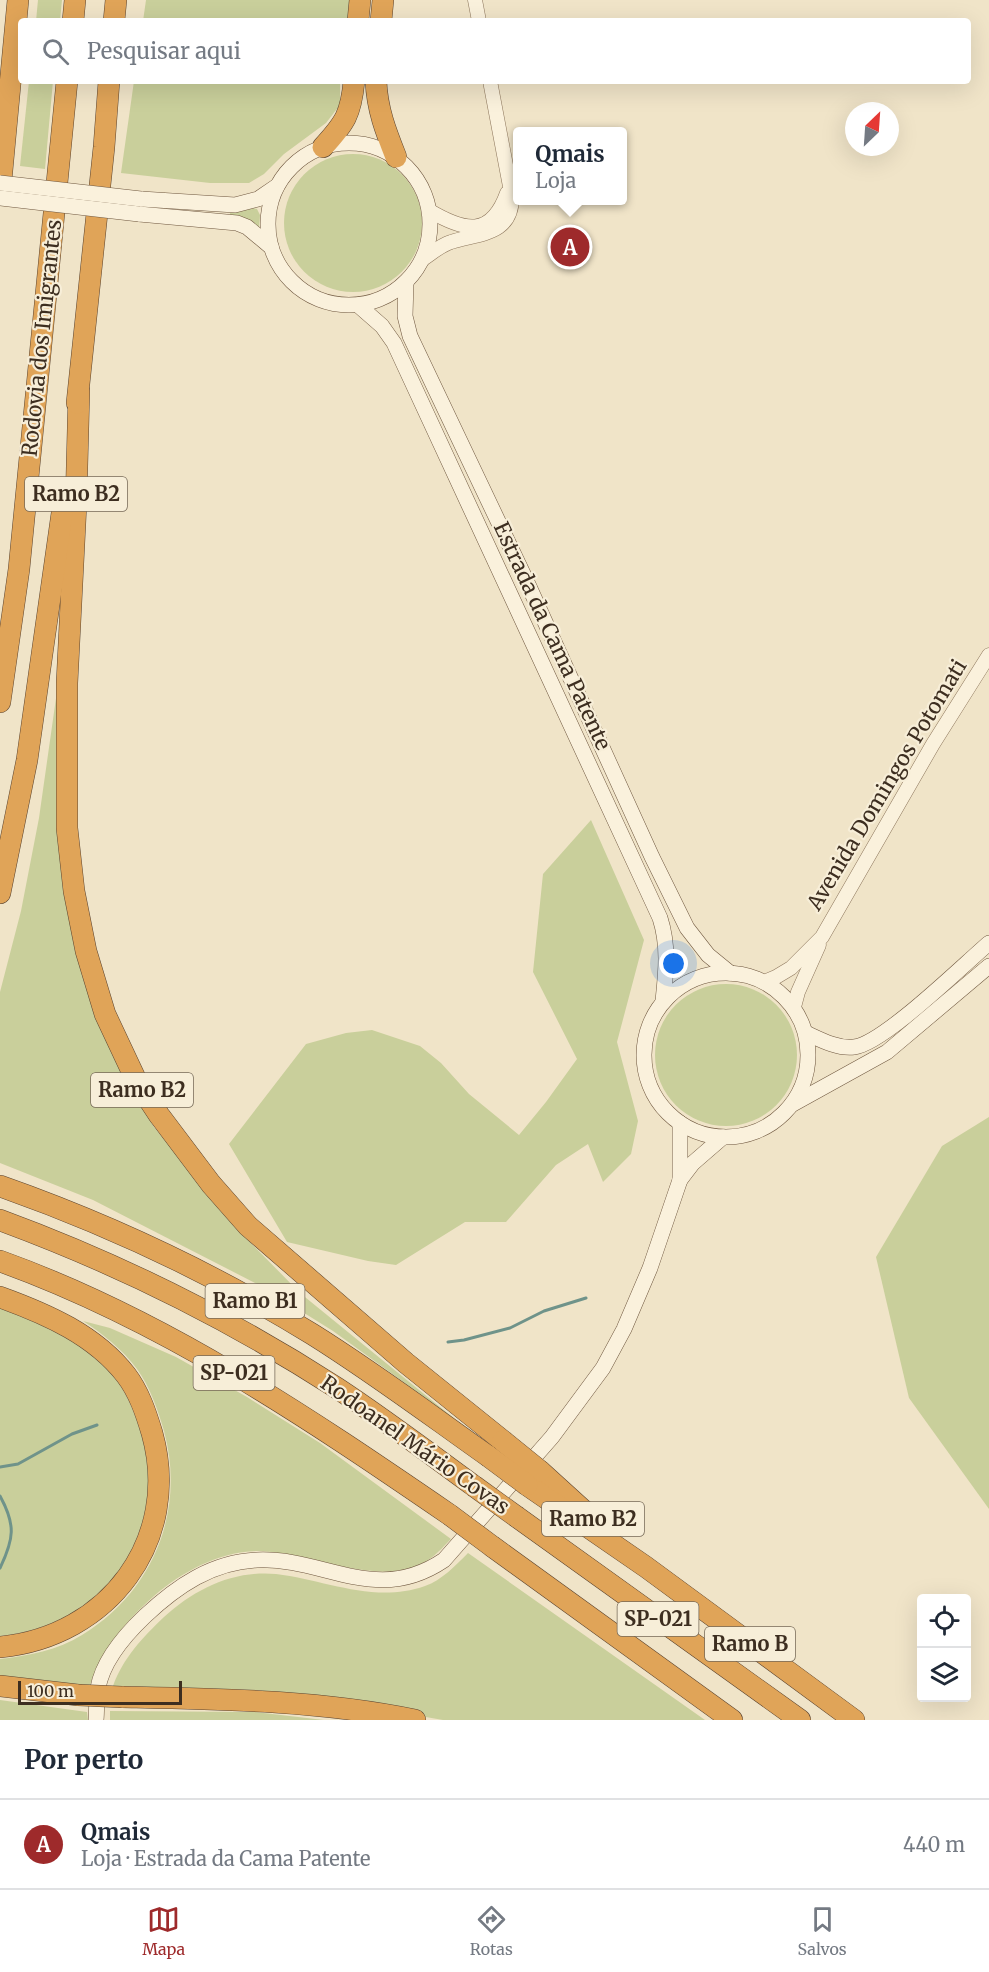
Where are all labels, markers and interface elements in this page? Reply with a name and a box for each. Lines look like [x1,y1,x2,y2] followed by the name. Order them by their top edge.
[18,18,971,84] search box
[39,35,72,68] icon: search
[87,37,241,65] text: Pesquisar aqui
[845,102,899,156] north arrow
[513,127,627,205] popup
[535,140,605,168] text: Qmais
[535,168,576,193] text: Loja
[16,218,67,458] street label: Rodovia dos Imigrantes
[550,224,590,270] pin: A
[25,477,127,511] road number: Ramo B2
[488,517,617,754] street label: Estrada da Cama Patente
[800,654,972,916] street label: Avenida Domingos Potomati
[659,949,688,978] your location
[91,1073,193,1107] road number: Ramo B2
[206,1284,304,1318] road number: Ramo B1
[194,1356,274,1390] road number: SP-021
[316,1369,515,1520] street label: Rodoanel Mário Covas
[542,1502,644,1536] road number: Ramo B2
[917,1594,971,1702] map controls
[917,1594,971,1648] button: locate
[618,1602,698,1636] road number: SP-021
[705,1627,795,1661] road number: Ramo B
[917,1648,971,1702] button: layers
[18,1678,182,1706] scale bar
[27,1681,74,1701] text: 100 m
[24,1743,143,1776] text: Por perto
[81,1818,150,1846] text: Qmais
[36,1832,51,1857] text: A
[903,1832,965,1857] text: 440 m
[81,1846,370,1871] text: Loja · Estrada da Cama Patente
[142,1903,185,1959] tab: Mapa
[470,1903,513,1959] tab: Rotas
[797,1903,847,1959] tab: Salvos

